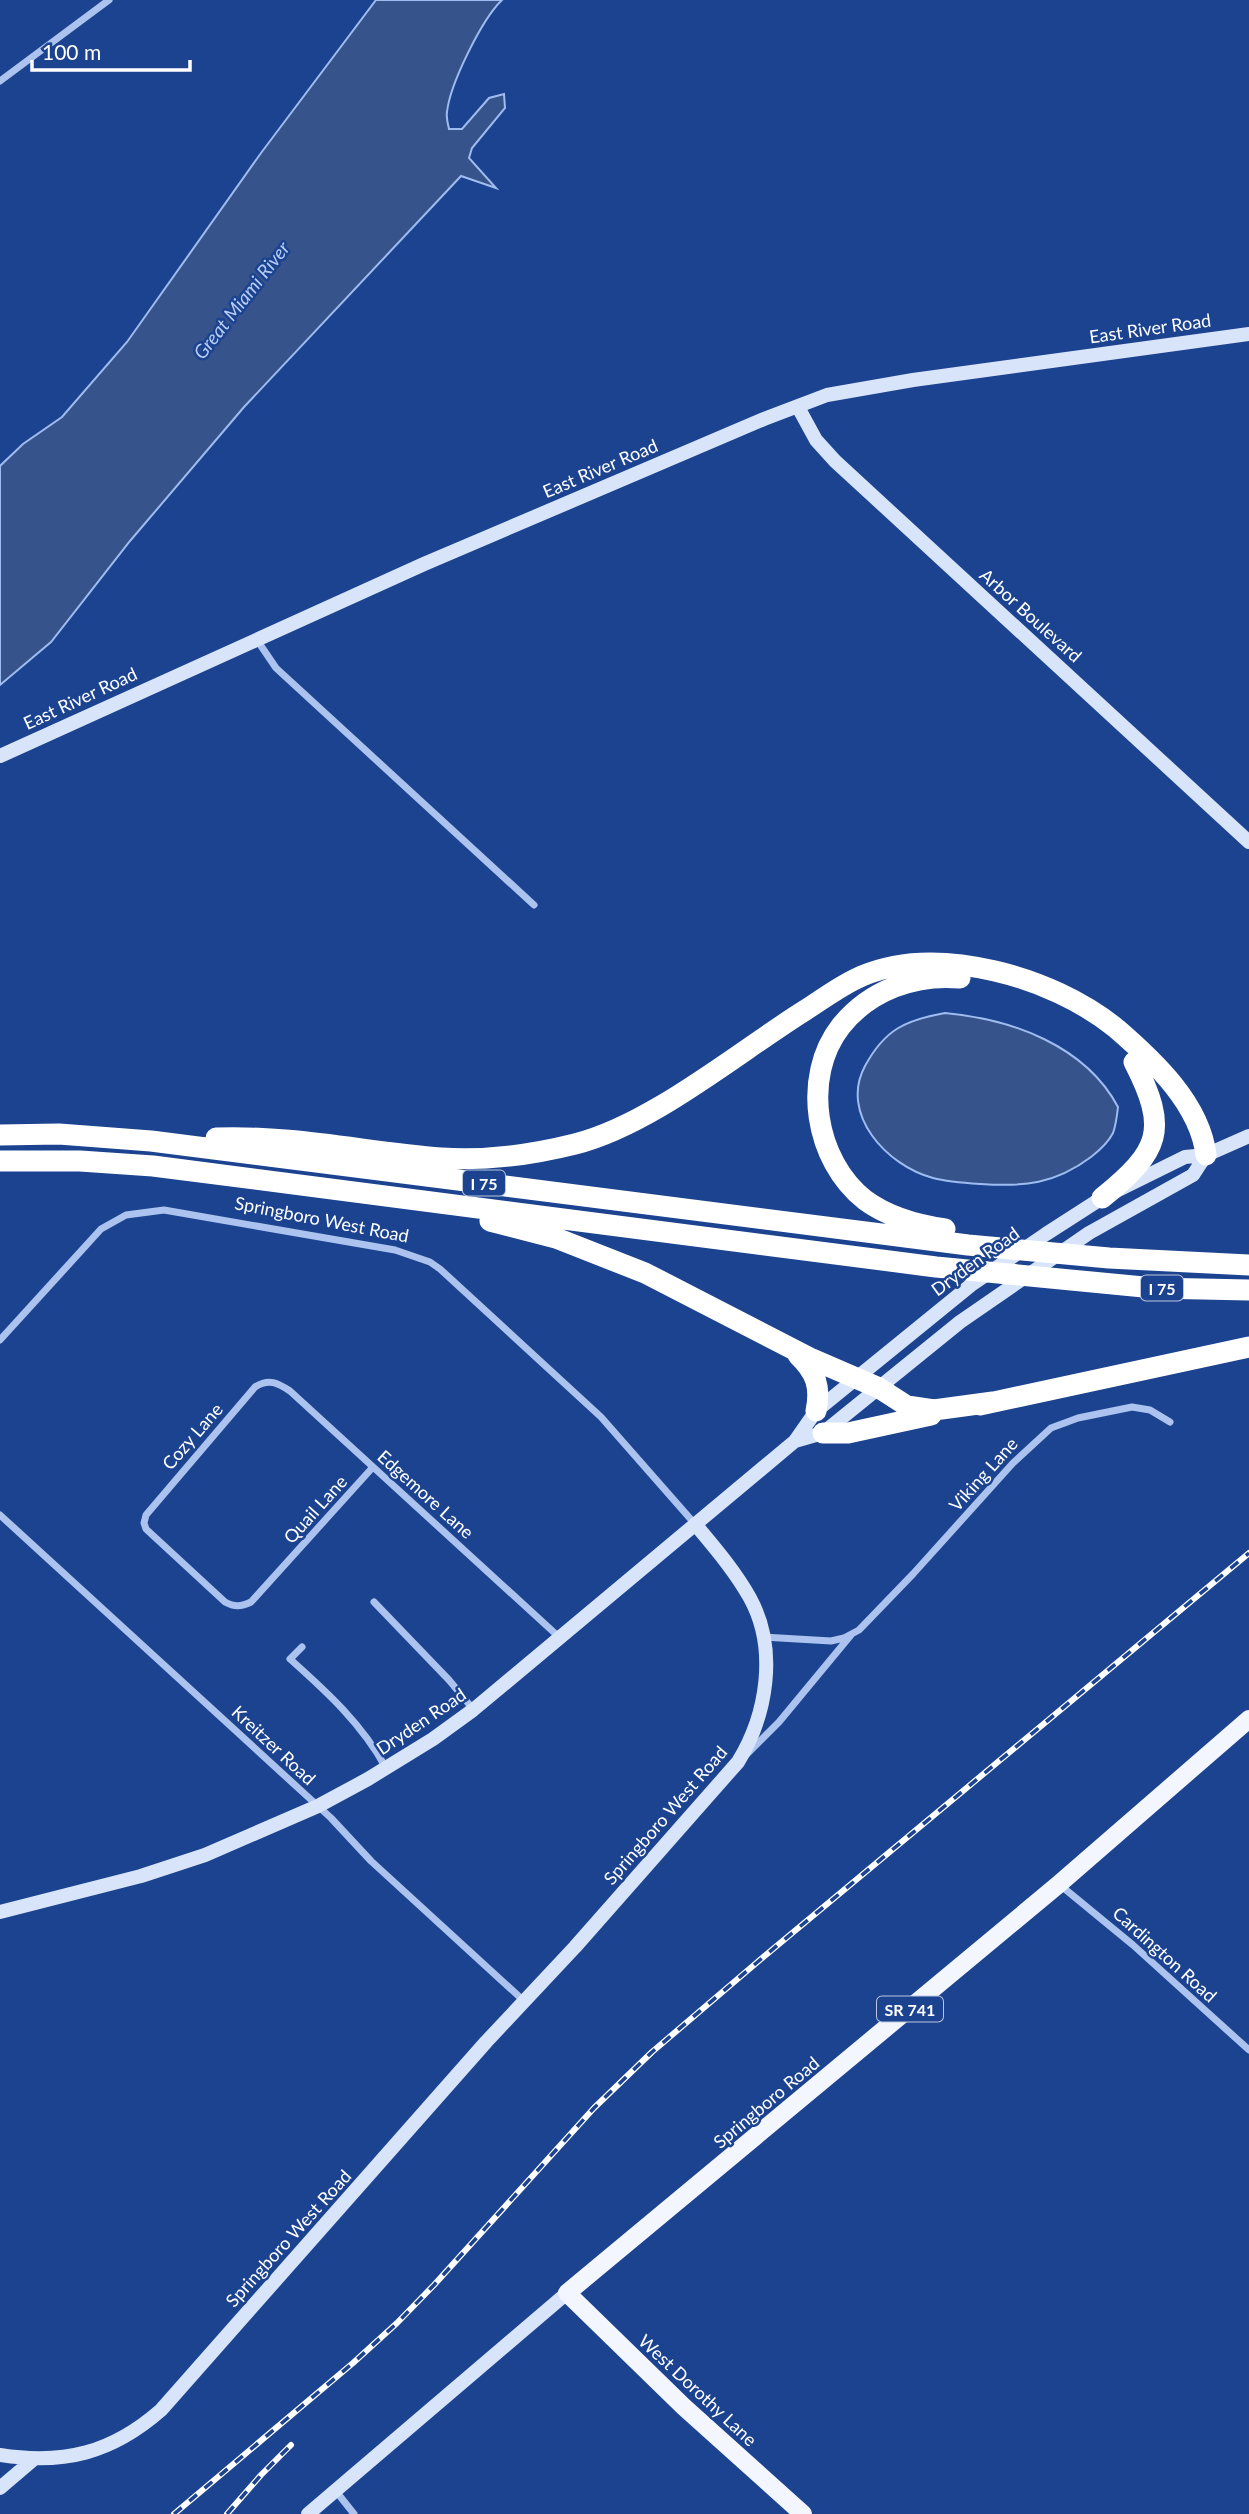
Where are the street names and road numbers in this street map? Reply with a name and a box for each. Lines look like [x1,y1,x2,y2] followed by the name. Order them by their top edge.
[1088,309,1212,347] street label: East River Road
[539,434,661,502] street label: East River Road
[976,564,1086,666] street label: Arbor Boulevard
[20,662,140,734] street label: East River Road
[463,1170,505,1196] road number: I 75
[233,1191,411,1247] street label: Springboro West Road
[927,1222,1023,1300] street label: Dryden Road
[1141,1276,1183,1300] road number: I 75
[157,1398,227,1474] street label: Cozy Lane
[944,1433,1022,1515] street label: Viking Lane
[373,1445,479,1543] street label: Edgemore Lane
[279,1470,351,1548] street label: Quail Lane
[372,1683,470,1759] street label: Dryden Road
[228,1701,320,1789] street label: Kreitzer Road
[599,1741,731,1889] street label: Springboro West Road
[1109,1902,1221,2006] street label: Cardington Road
[877,1996,943,2022] road number: SR 741
[709,2051,823,2153] street label: Springboro Road
[221,2165,355,2311] street label: Springboro West Road
[634,2330,762,2450] street label: West Dorothy Lane

